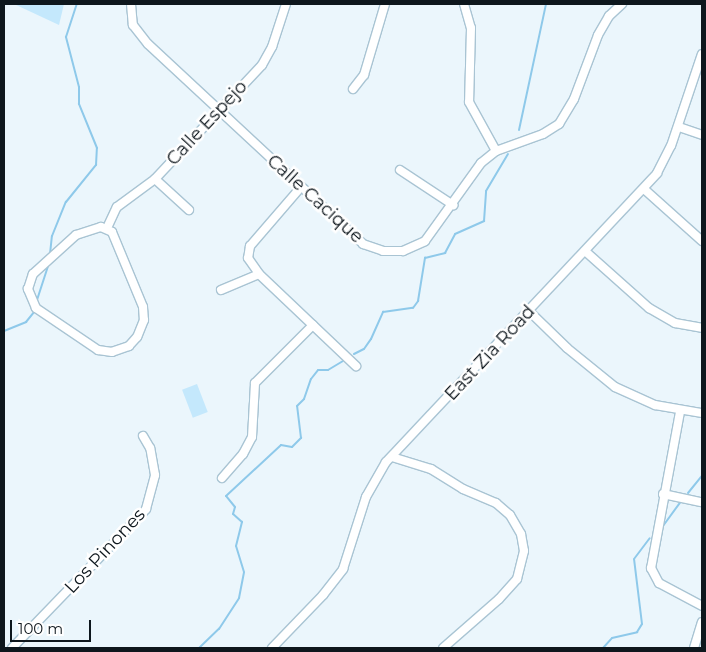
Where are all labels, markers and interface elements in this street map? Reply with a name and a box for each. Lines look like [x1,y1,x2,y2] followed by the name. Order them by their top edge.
[162,76,252,170] street label: Calle Espejo
[263,150,367,248] street label: Calle Cacique
[440,301,540,405] street label: East Zia Road
[60,504,150,598] street label: Los Pinones
[12,610,94,642] scale bar
[18,619,63,638] text: 100 m

